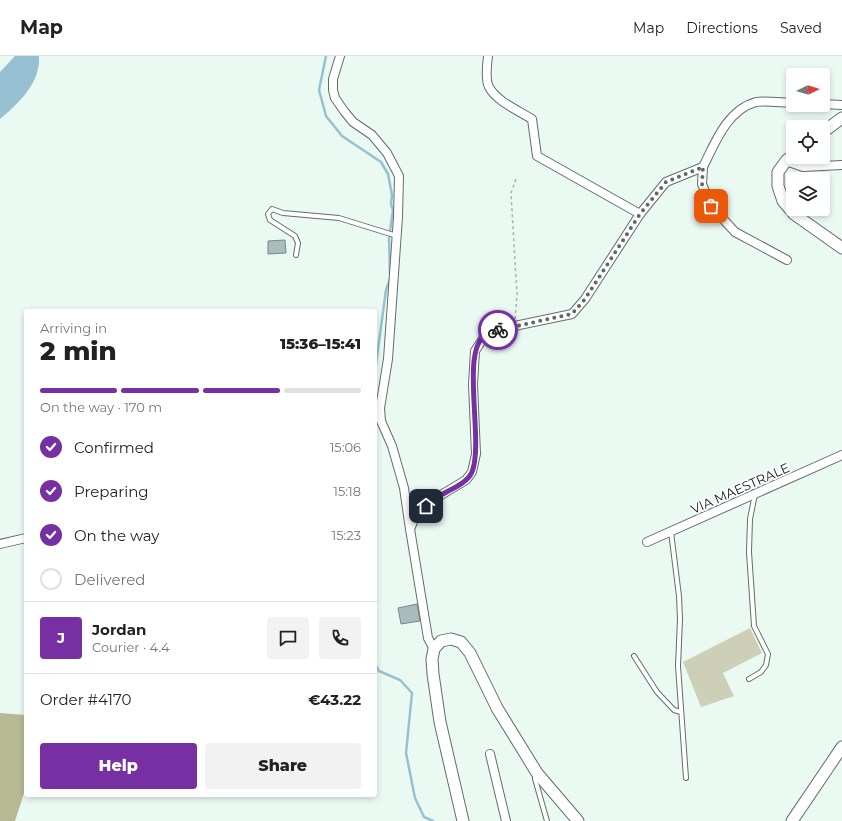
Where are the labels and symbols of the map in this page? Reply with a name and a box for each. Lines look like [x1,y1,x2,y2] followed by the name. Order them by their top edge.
[786,68,830,112] north arrow
[694,189,728,223] pin
[478,310,518,350] courier
[688,459,792,517] street label: VIA MAESTRALE
[409,489,443,523] pin

